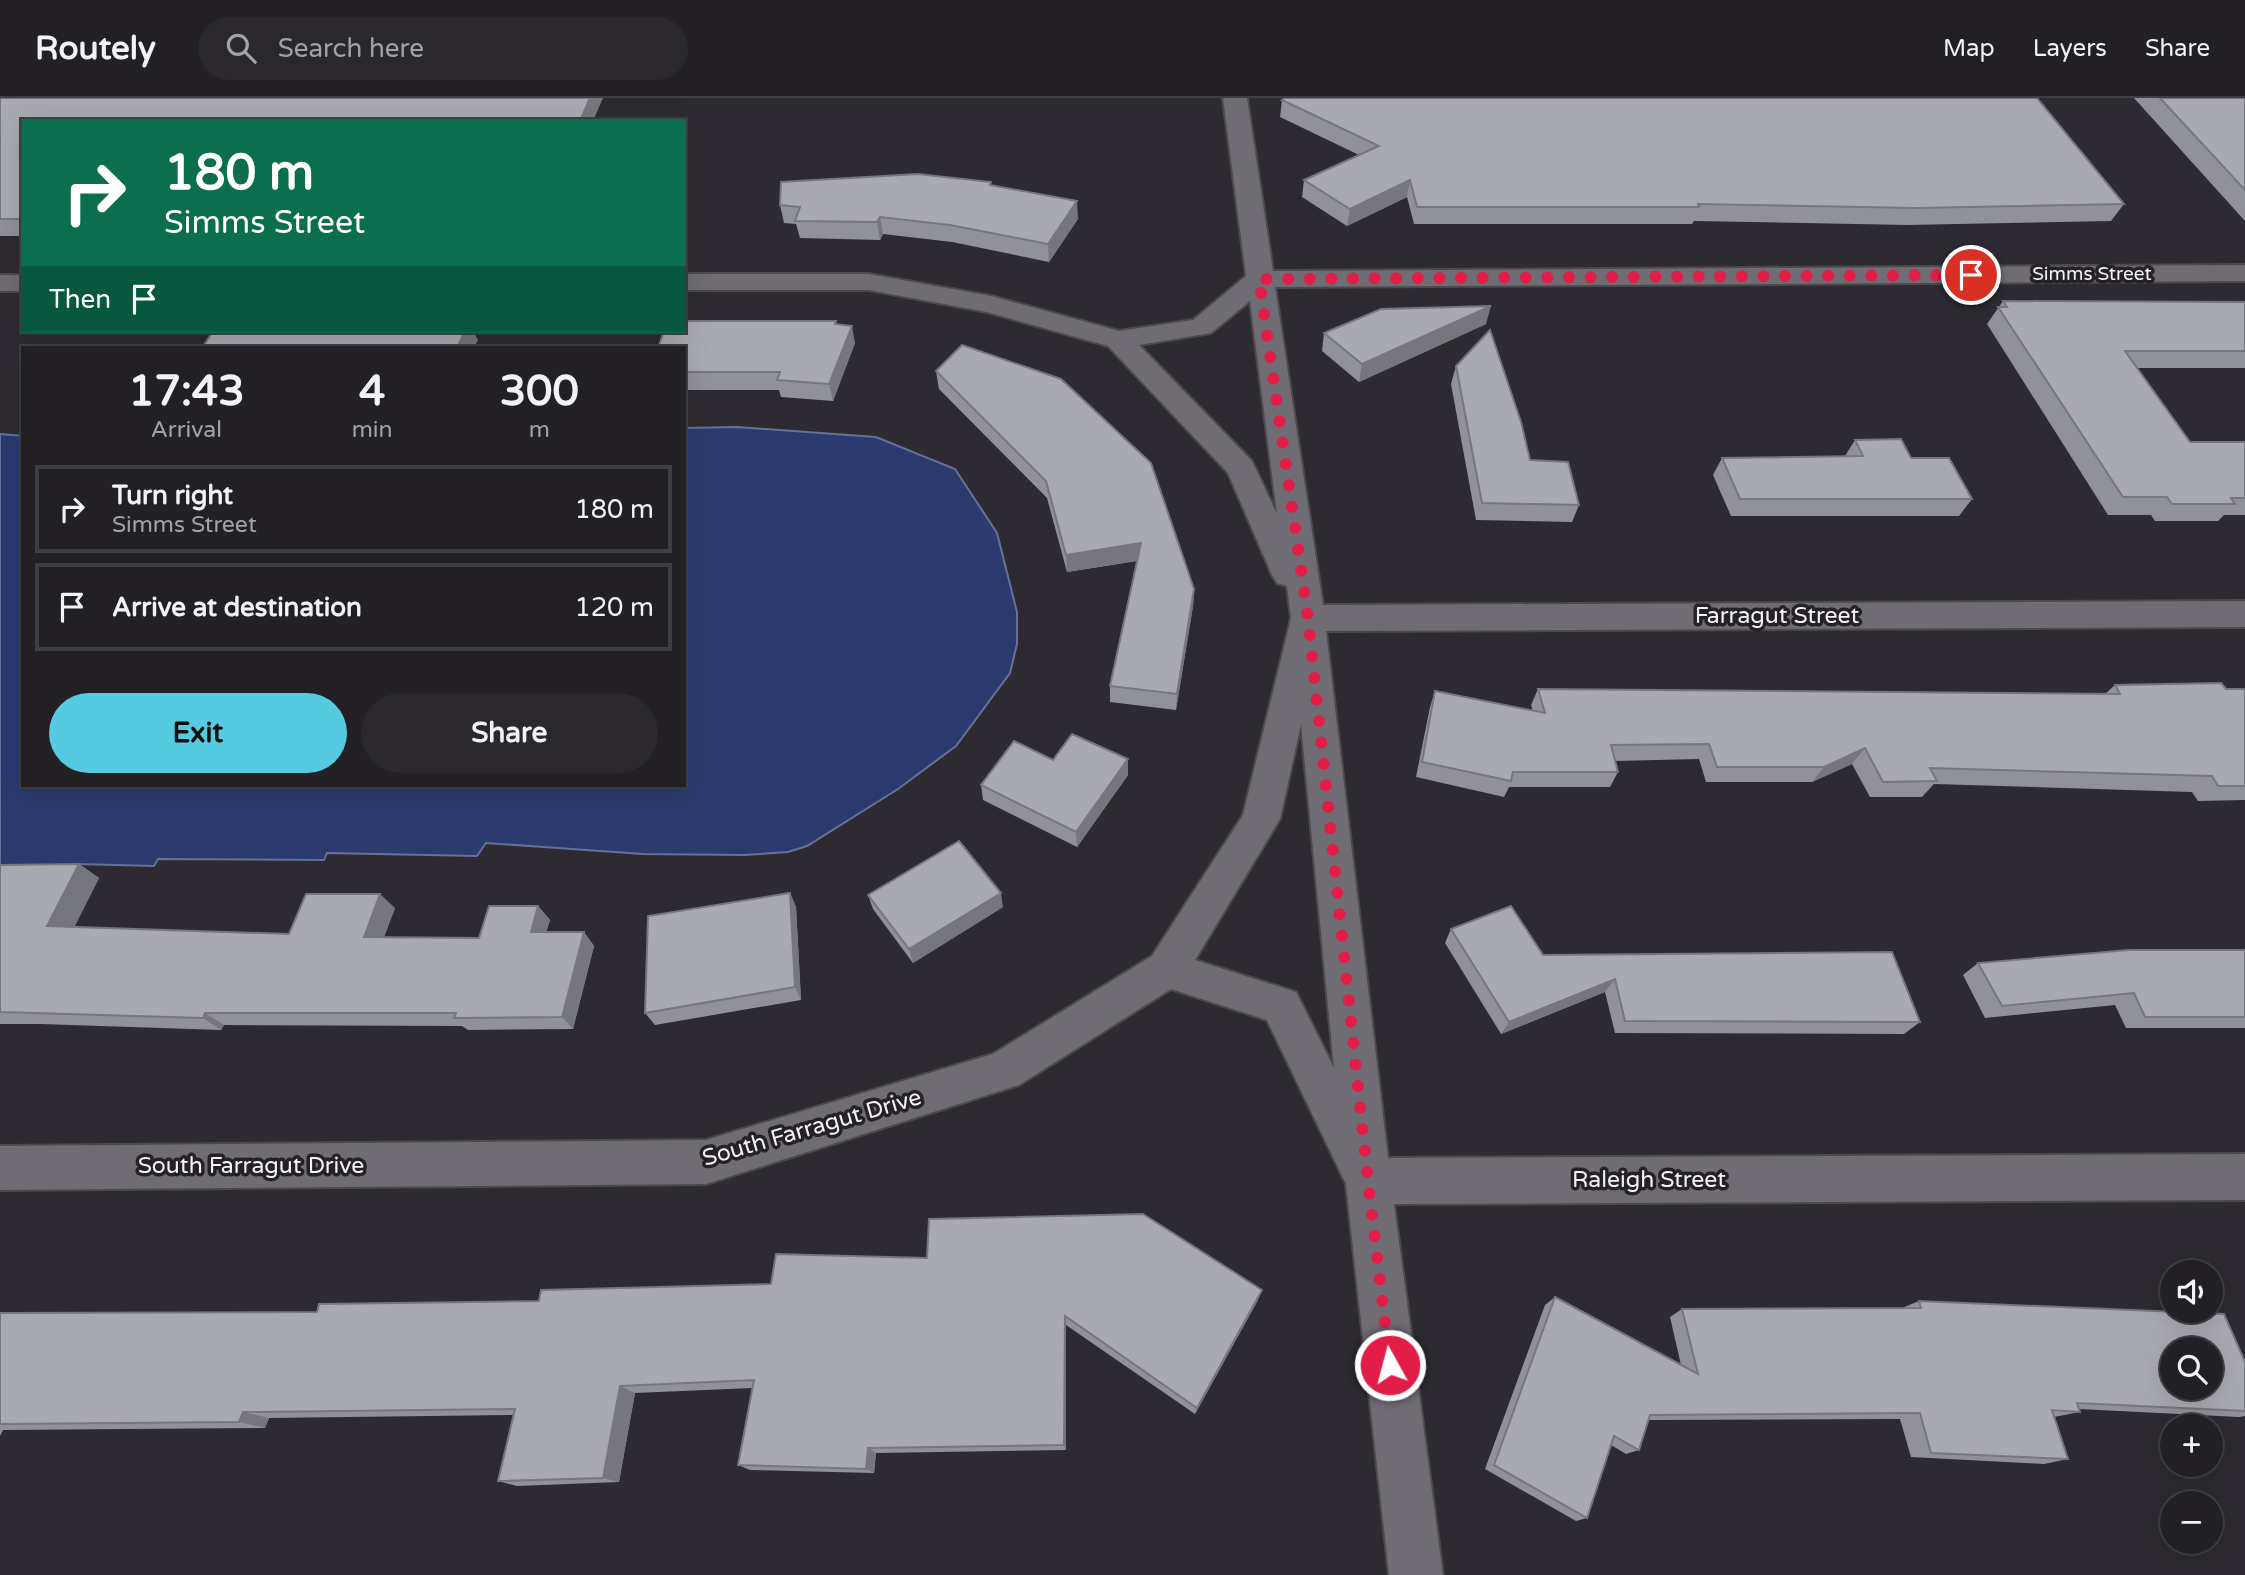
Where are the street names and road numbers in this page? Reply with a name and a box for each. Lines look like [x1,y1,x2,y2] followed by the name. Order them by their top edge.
[2032,263,2152,285] street label: Simms Street
[1695,602,1860,630] street label: Farragut Street
[699,1083,925,1173] street label: South Farragut Drive
[138,1152,364,1180] street label: South Farragut Drive
[1572,1166,1726,1194] street label: Raleigh Street

